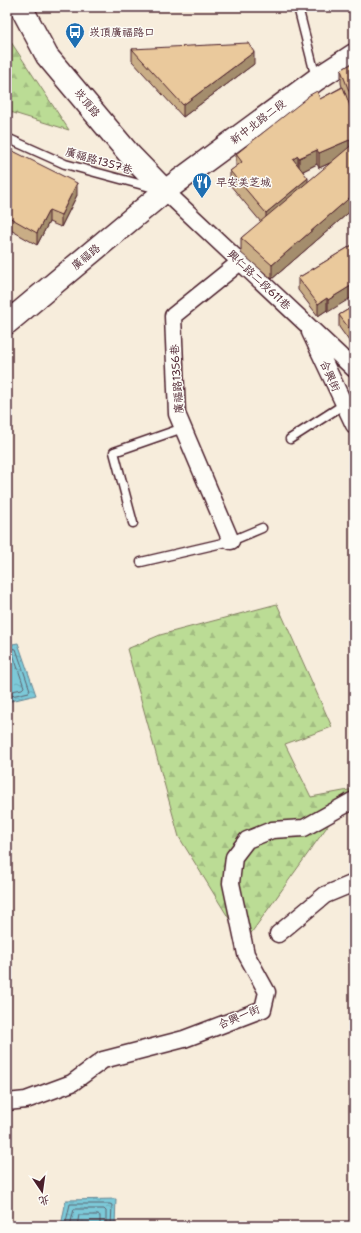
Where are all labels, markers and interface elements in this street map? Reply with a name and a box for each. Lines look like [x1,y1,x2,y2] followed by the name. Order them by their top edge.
[64,21,86,49] bus stop icon: 崁頂廣福路口
[89,25,155,40] place label: 崁頂廣福路口
[71,86,103,120] street label: 崁頂路
[227,96,289,148] street label: 新中北路二段
[64,144,134,178] street label: 廣福路1357巷
[191,171,213,199] restaurant icon: 早安美芝城
[216,175,271,190] place label: 早安美芝城
[69,241,103,273] street label: 廣福路
[224,247,294,313] street label: 興仁路二段611巷
[167,344,187,414] street label: 廣福路1356巷
[316,358,344,395] street label: 合興街
[216,1001,263,1032] street label: 合興一街
[22,1171,62,1211] north arrow
[37,1192,51,1209] text: 北

